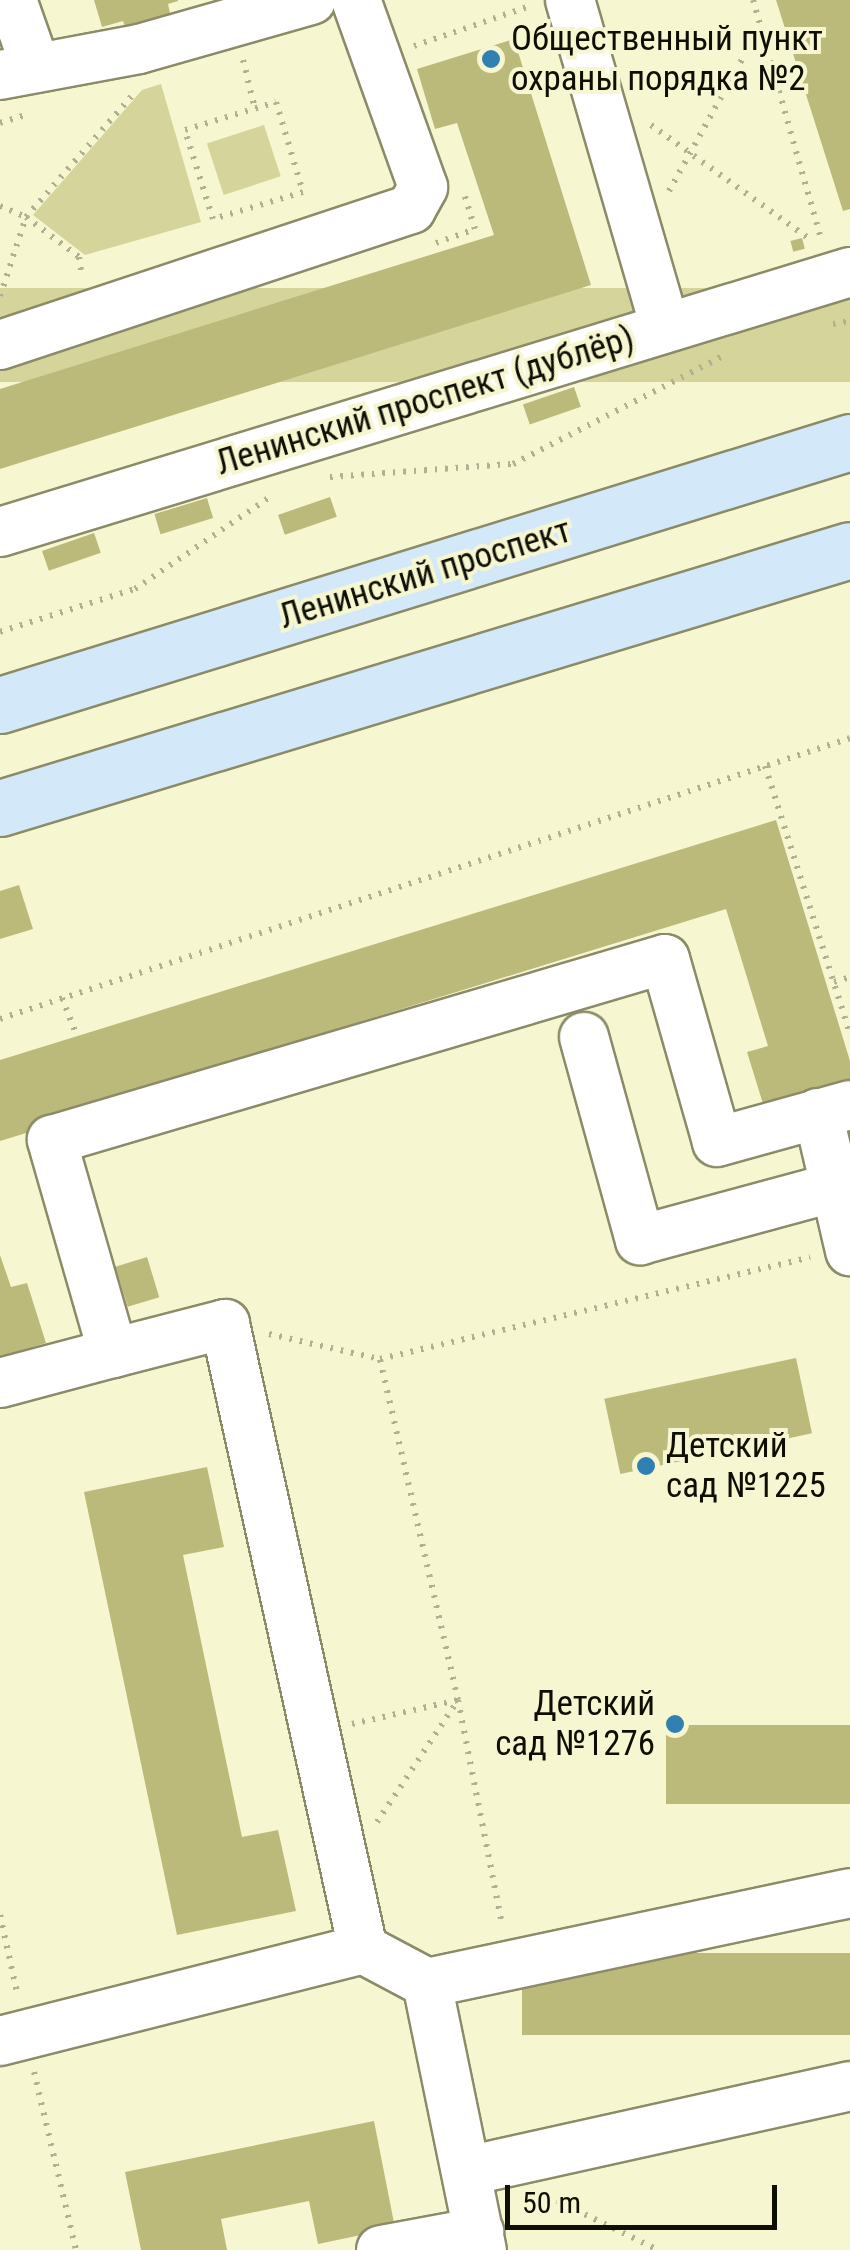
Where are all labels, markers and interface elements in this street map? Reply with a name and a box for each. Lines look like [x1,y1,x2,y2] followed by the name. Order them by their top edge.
[511,18,823,100] place label: Общественный пункт охраны порядка №2
[480,48,502,70] marker: Общественный пункт охраны порядка №2
[211,317,639,485] street label: Ленинский проспект (дублёр)
[274,510,576,638] street label: Ленинский проспект
[666,1425,826,1507] place label: Детский сад №1225
[635,1455,657,1477] marker: Детский сад №1225
[495,1683,655,1765] place label: Детский сад №1276
[664,1713,686,1735] marker: Детский сад №1276
[510,2165,782,2227] scale bar
[522,2185,581,2220] text: 50 m

